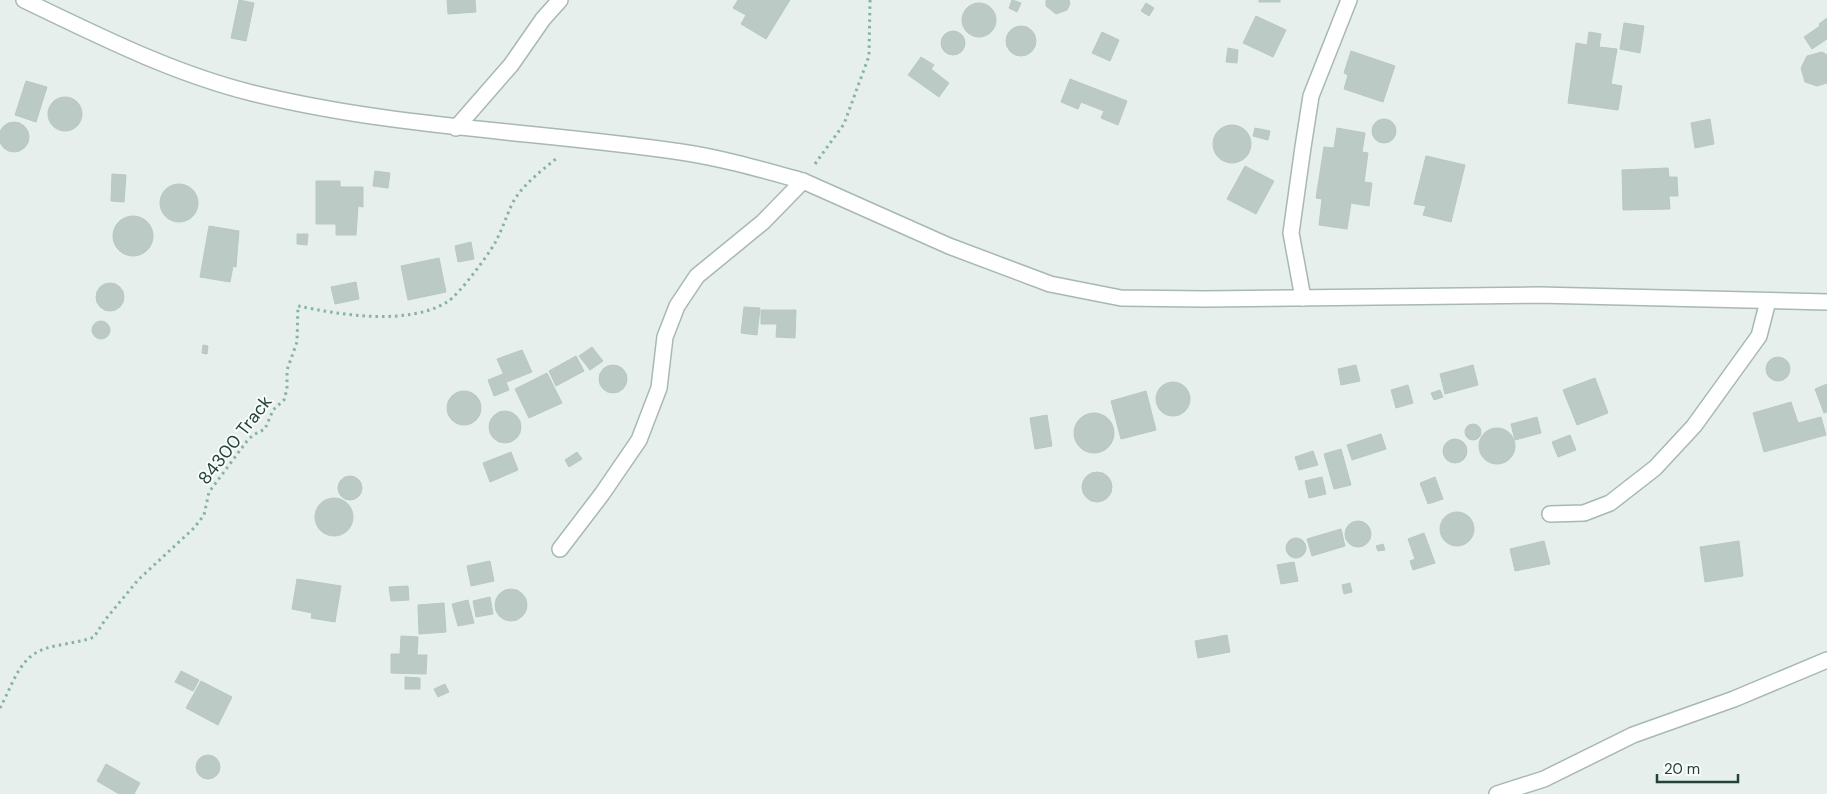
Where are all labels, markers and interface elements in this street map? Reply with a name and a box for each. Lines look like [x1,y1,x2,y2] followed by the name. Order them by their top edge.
[193,391,277,489] street label: 84300 Track
[1657,752,1738,784] scale bar
[1664,759,1700,779] text: 20 m

